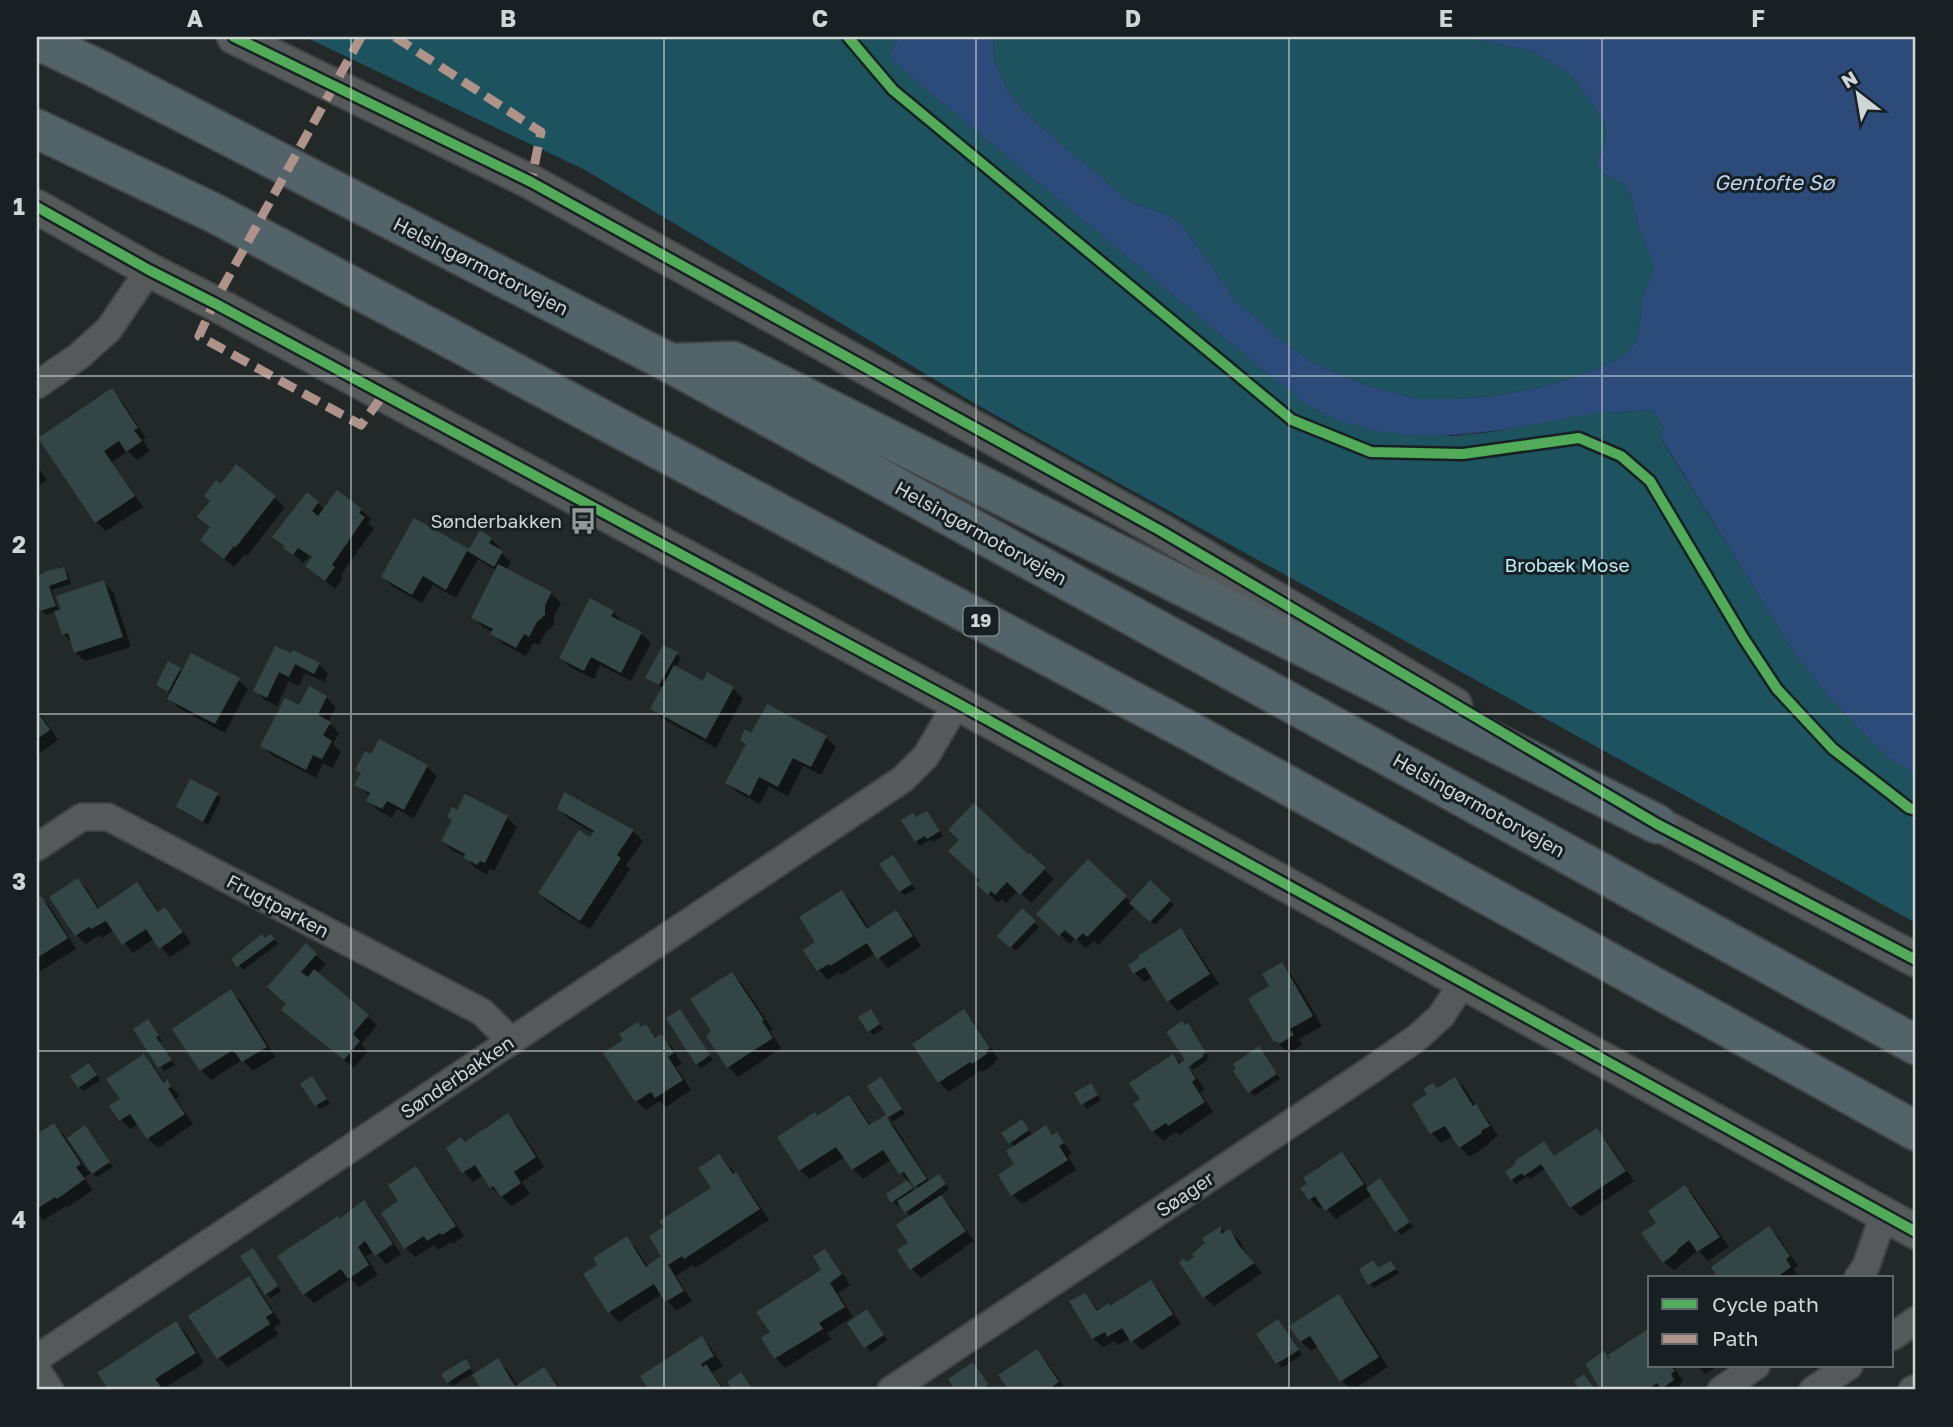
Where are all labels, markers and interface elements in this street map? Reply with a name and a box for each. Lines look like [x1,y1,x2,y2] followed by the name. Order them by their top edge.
[187,4,204,32] text: A
[500,4,516,32] text: B
[812,4,828,32] text: C
[1125,4,1141,32] text: D
[1439,4,1453,32] text: E
[1751,4,1765,32] text: F
[1824,60,1894,130] north arrow
[1837,65,1861,93] text: N
[1714,169,1836,195] water label: Gentofte Sø
[13,192,25,220] text: 1
[390,211,572,320] street label: Helsingørmotorvejen
[891,476,1071,589] street label: Helsingørmotorvejen
[568,506,598,536] bus stop icon: Sønderbakken
[430,509,562,532] place label: Sønderbakken
[12,530,26,558] text: 2
[1504,553,1630,576] park label: Brobæk Mose
[964,606,998,636] road number: 19
[1389,748,1569,861] street label: Helsingørmotorvejen
[12,867,26,895] text: 3
[223,869,333,942] street label: Frugtparken
[396,1030,518,1123] street label: Sønderbakken
[1152,1166,1218,1221] street label: Søager
[12,1205,26,1233] text: 4
[1648,1276,1894,1368] legend
[1712,1291,1819,1317] text: Cycle path
[1712,1325,1759,1351] text: Path

